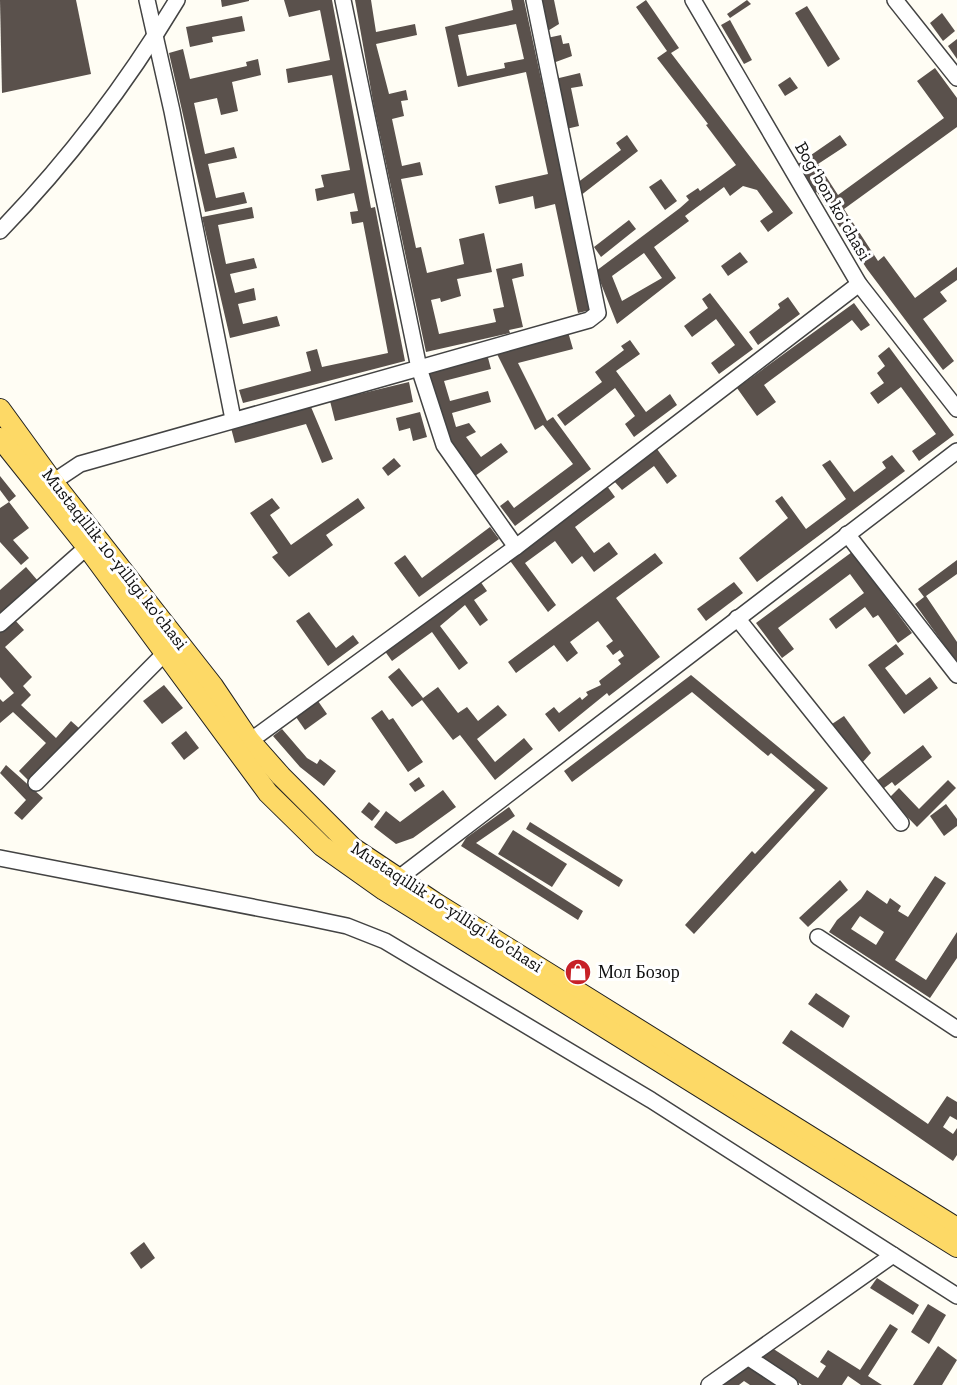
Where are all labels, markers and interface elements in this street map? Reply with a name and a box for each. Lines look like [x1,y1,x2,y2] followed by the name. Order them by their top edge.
[790,138,876,264] street label: Bogʻbon koʻchasi
[37,464,193,654] street label: Mustaqillik 10-yilligi ko'chasi
[347,837,547,977] street label: Mustaqillik 10-yilligi ko'chasi
[563,957,593,987] shop icon: Мол Бозор
[598,961,680,983] place label: Мол Бозор

